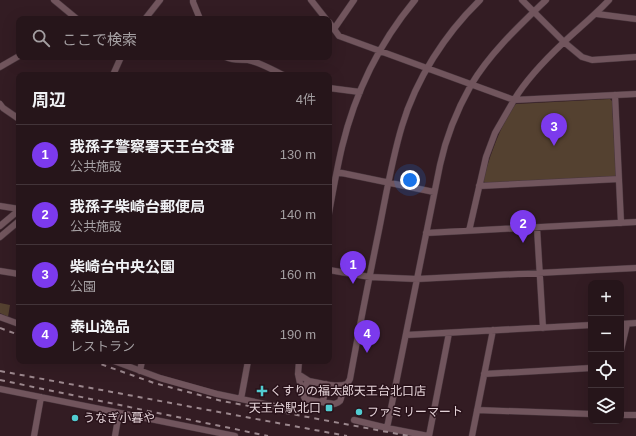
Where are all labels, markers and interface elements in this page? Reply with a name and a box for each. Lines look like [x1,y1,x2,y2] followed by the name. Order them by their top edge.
[16,16,332,60] search box
[30,27,52,49] icon: search
[62,31,137,48] text: ここで検索
[32,91,66,110] text: 周辺
[296,92,316,107] text: 4件
[541,113,567,146] pin: 3
[70,138,235,155] text: 我孫子警察署天王台交番
[41,147,49,162] text: 1
[280,147,316,162] text: 130 m
[70,159,122,174] text: 公共施設
[400,170,420,190] your location
[70,198,205,215] text: 我孫子柴崎台郵便局
[41,207,49,222] text: 2
[280,207,316,222] text: 140 m
[510,210,536,243] pin: 2
[70,219,122,234] text: 公共施設
[340,251,366,284] pin: 1
[70,258,175,275] text: 柴崎台中央公園
[41,267,49,282] text: 3
[280,267,316,282] text: 160 m
[70,279,96,294] text: 公園
[588,280,624,424] map controls
[588,280,624,316] button: +
[588,316,624,352] button: −
[70,318,130,335] text: 泰山逸品
[354,320,380,353] pin: 4
[41,327,49,342] text: 4
[280,327,316,342] text: 190 m
[70,339,135,354] text: レストラン
[588,352,624,388] button: locate
[270,384,426,398] place label: くすりの福太郎天王台北口店
[257,386,267,396] marker: くすりの福太郎天王台北口店
[588,388,624,424] button: layers
[249,401,321,415] place label: 天王台駅北口
[324,403,334,413] marker: 天王台駅北口
[367,405,463,419] place label: ファミリーマート
[354,407,364,417] marker: ファミリーマート
[83,411,155,425] place label: うなぎ小暮や
[70,413,80,423] marker: うなぎ小暮や

